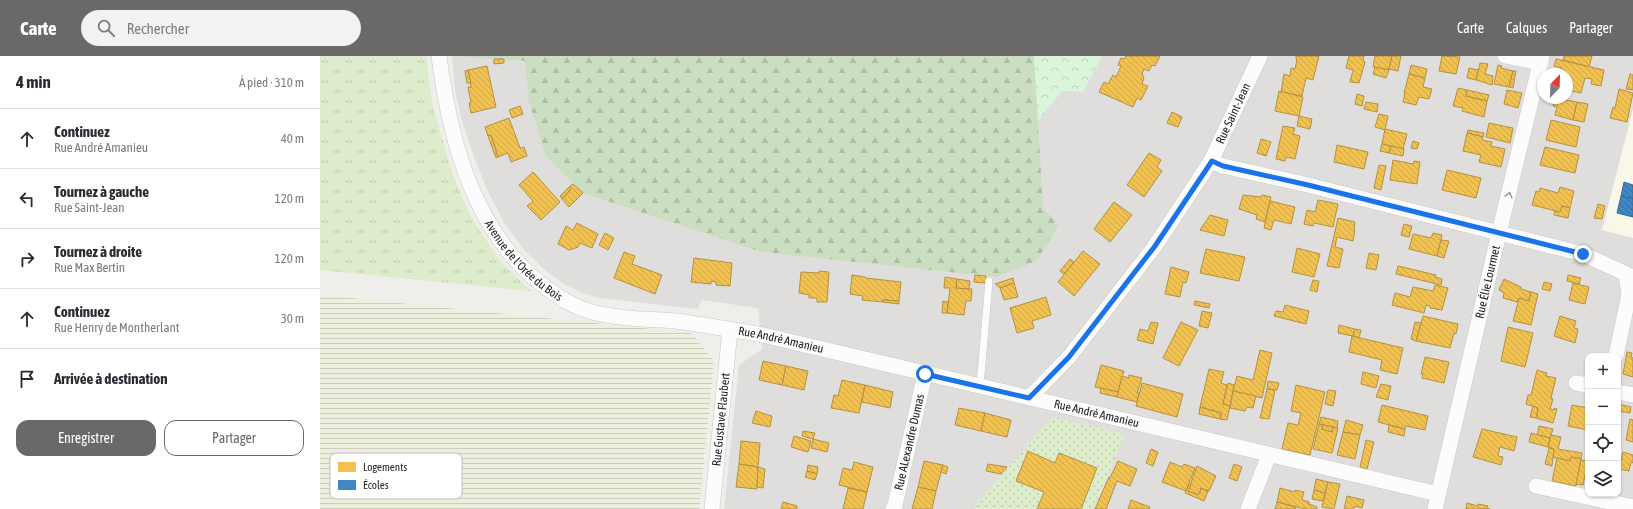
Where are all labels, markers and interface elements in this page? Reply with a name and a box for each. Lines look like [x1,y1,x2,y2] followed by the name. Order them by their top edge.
[81,10,361,46] search box
[20,17,57,39] text: Carte
[95,17,117,39] icon: search
[127,20,189,37] text: Rechercher
[1457,20,1484,36] text: Carte
[1506,20,1547,36] text: Calques
[1569,20,1613,36] text: Partager
[1537,68,1573,104] north arrow
[16,72,51,92] text: 4 min
[239,75,304,90] text: À pied · 310 m
[1213,81,1253,146] street label: Rue Saint-Jean
[54,123,110,140] text: Continuez
[16,128,38,150] icon: ahead
[281,131,304,146] text: 40 m
[54,140,148,155] text: Rue André Amanieu
[54,183,149,200] text: Tournez à gauche
[16,188,38,210] icon: left
[275,191,304,206] text: 120 m
[1504,191,1512,198] one-way arrow
[54,200,125,215] text: Rue Saint-Jean
[482,218,565,304] street label: Avenue de l'Orée du Bois
[54,243,142,260] text: Tournez à droite
[1472,244,1503,320] street label: Rue Élie Lourmet
[1574,245,1592,263] route end
[16,248,38,270] icon: right
[275,251,304,266] text: 120 m
[54,260,125,275] text: Rue Max Bertin
[54,303,110,320] text: Continuez
[16,308,38,330] icon: ahead
[281,311,304,326] text: 30 m
[54,320,180,335] text: Rue Henry de Montherlant
[737,324,825,356] street label: Rue André Amanieu
[1585,353,1621,497] map controls
[1585,353,1621,389] button: +
[916,365,934,383] route start
[16,368,38,390] icon: arrive
[54,370,168,387] text: Arrivée à destination
[709,372,733,467] street label: Rue Gustave Flaubert
[1585,389,1621,425] button: −
[892,393,927,492] street label: Rue ALexandre Dumas
[1053,397,1141,430] street label: Rue André Amanieu
[16,420,156,456] button: Enregistrer
[164,420,304,456] button: Partager
[1585,425,1621,461] button: locate
[330,453,462,499] legend
[363,461,407,473] text: Logements
[1585,461,1621,497] button: layers
[363,479,389,491] text: Écoles

